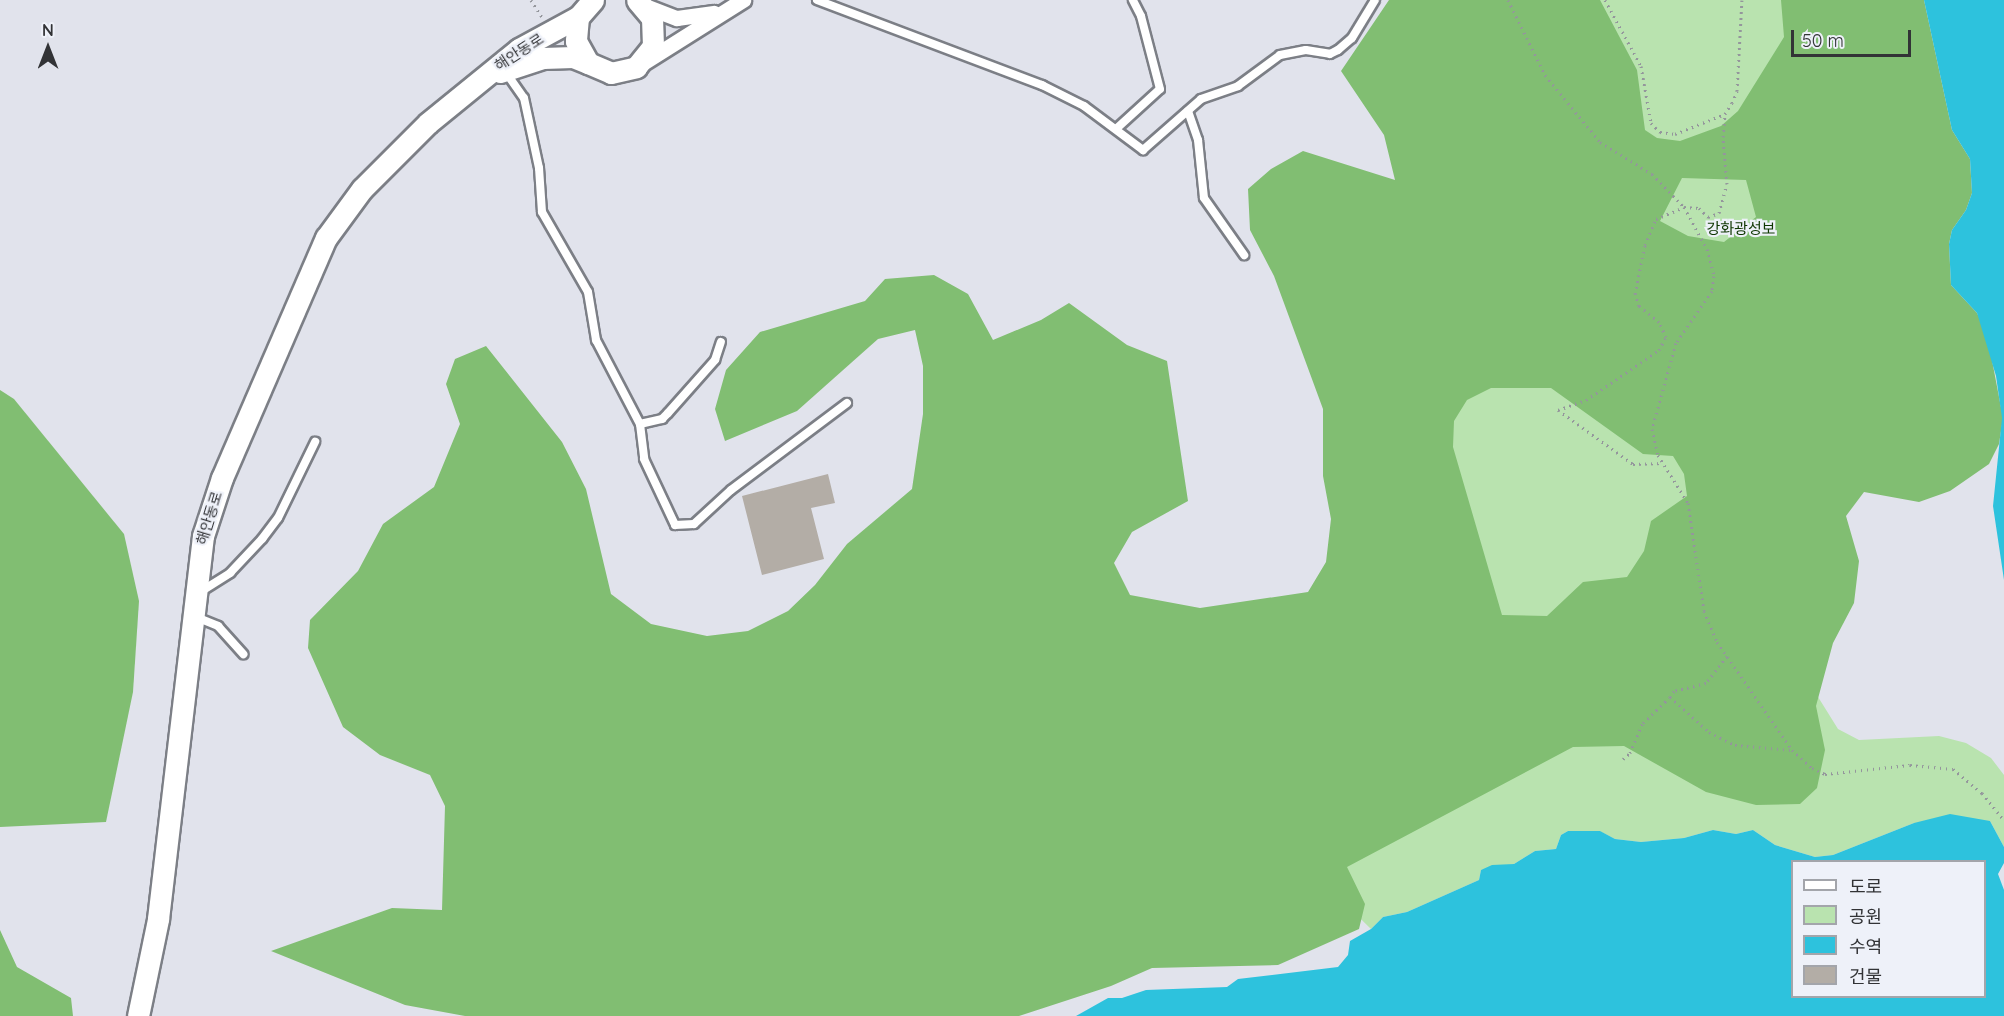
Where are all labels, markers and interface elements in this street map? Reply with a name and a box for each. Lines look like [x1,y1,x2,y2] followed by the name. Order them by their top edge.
[18,18,78,78] north arrow
[1794,18,1914,56] scale bar
[42,20,54,40] text: N
[491,29,547,75] street label: 해안동로
[1802,29,1844,52] text: 50 m
[1707,220,1775,238] park label: 강화광성보
[192,489,226,547] street label: 해안동로
[1791,860,1986,998] legend
[1849,875,1882,898] text: 도로
[1849,905,1882,928] text: 공원
[1849,935,1882,958] text: 수역
[1849,965,1882,988] text: 건물

